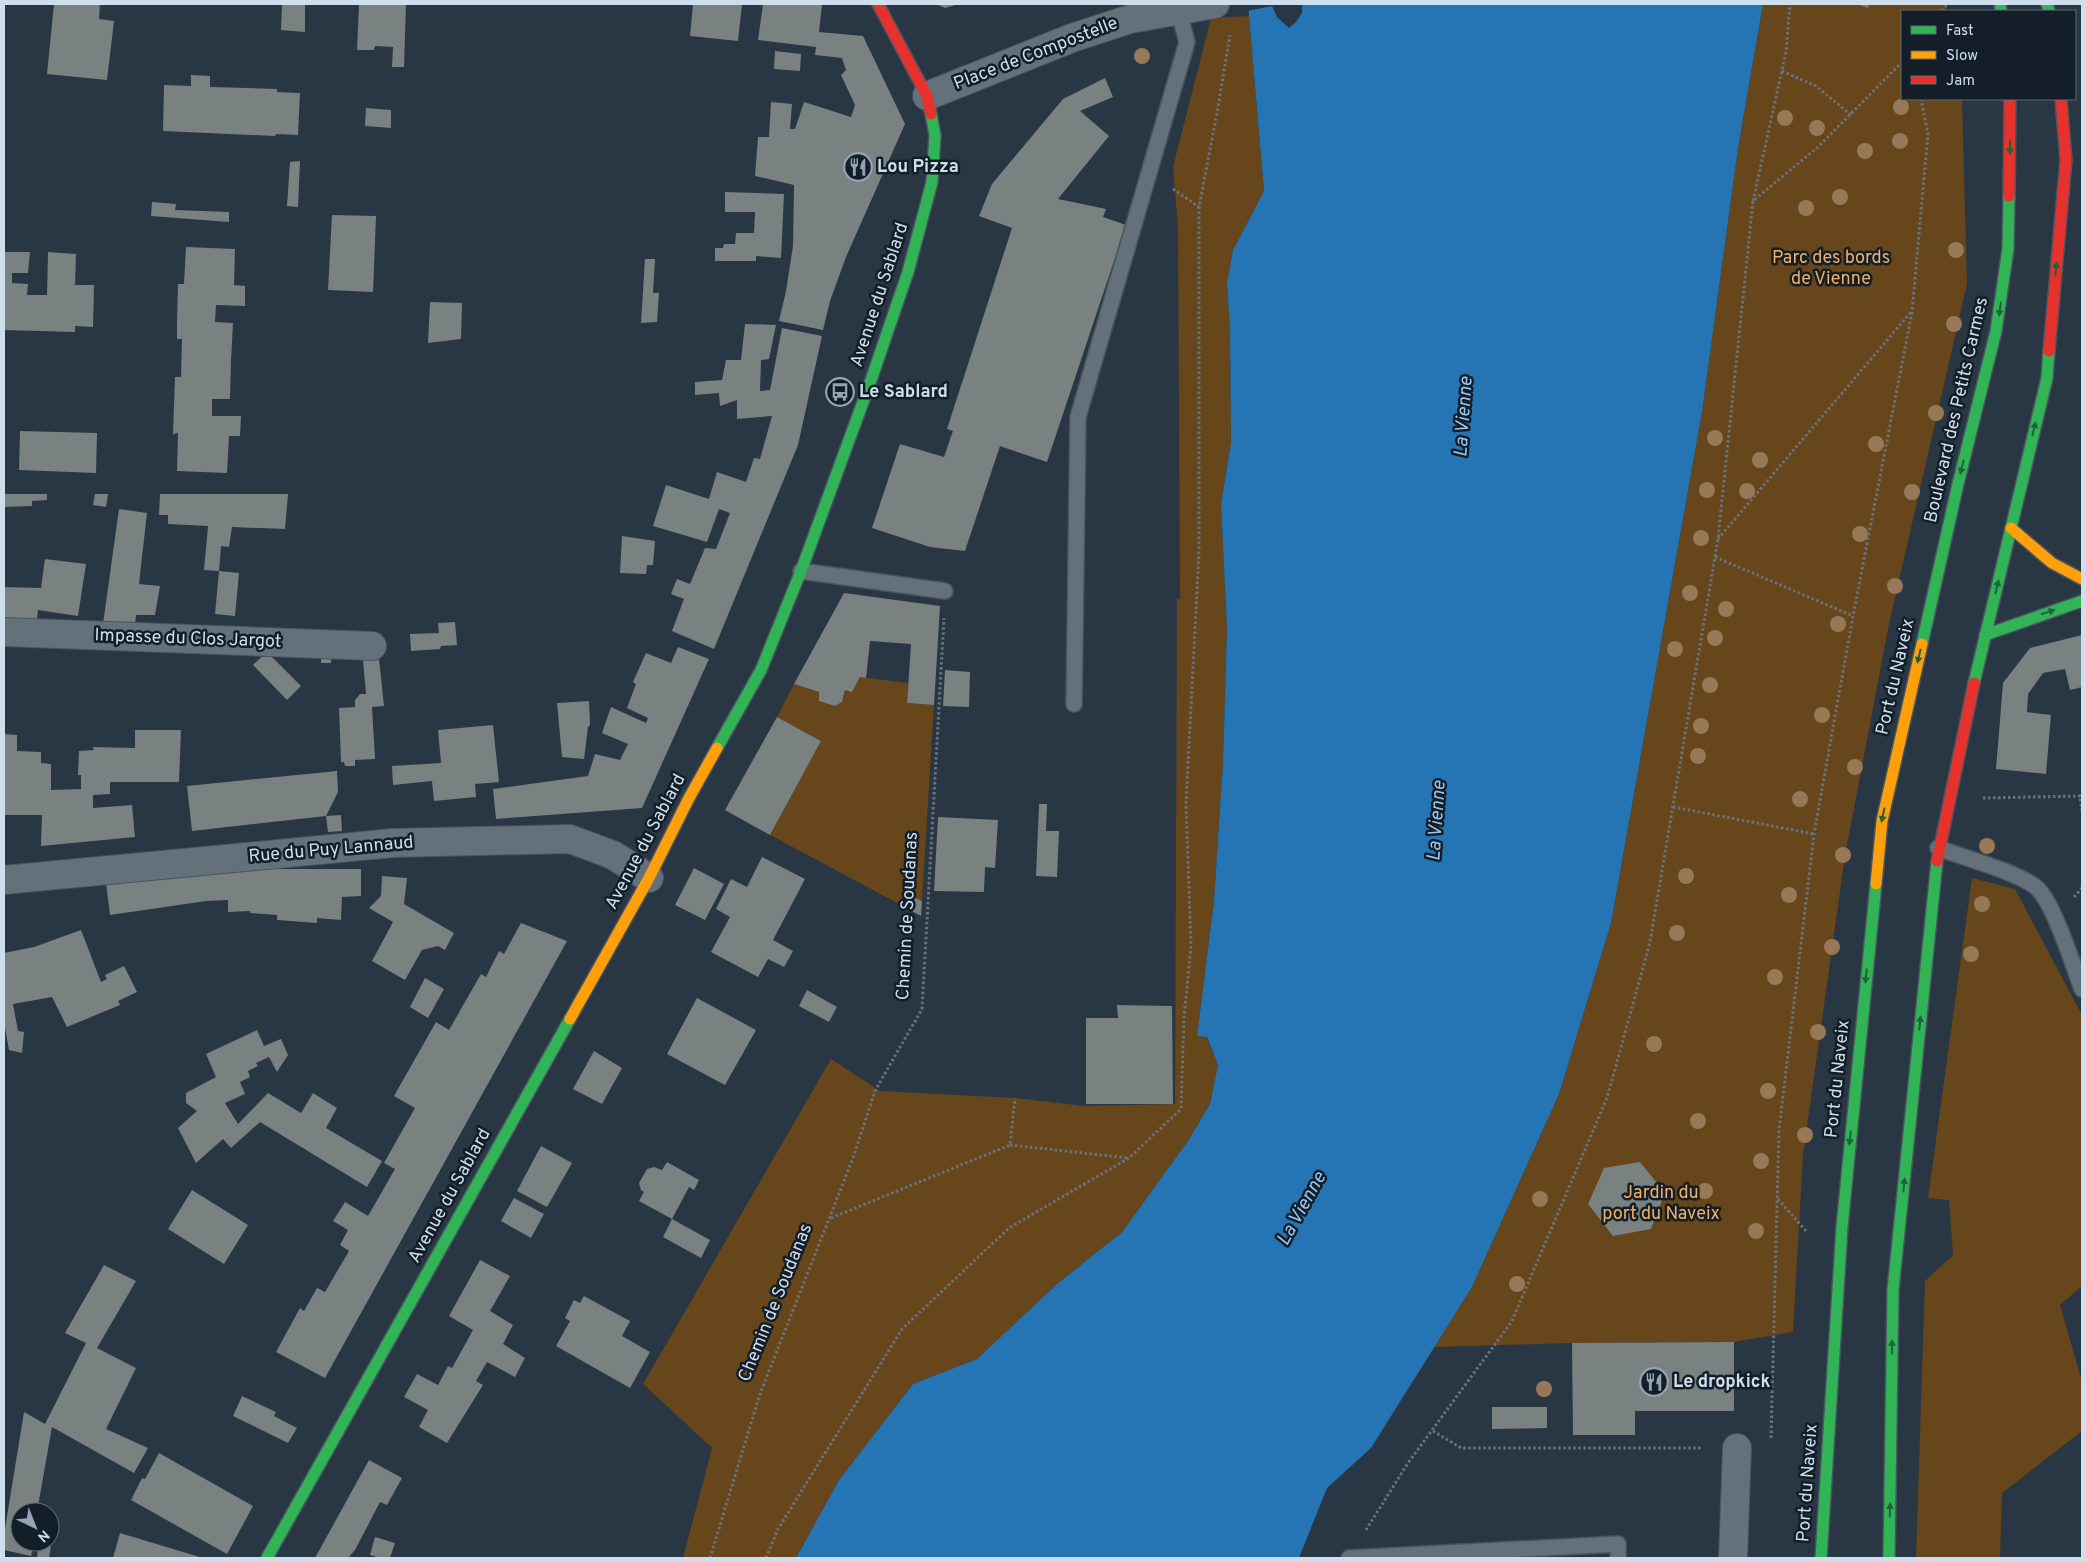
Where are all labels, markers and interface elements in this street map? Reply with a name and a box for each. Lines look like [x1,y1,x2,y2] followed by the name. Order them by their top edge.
[1901,10,2076,100] legend
[951,12,1121,96] street label: Place de Compostelle
[1946,22,1974,41] text: Fast
[1946,47,1978,66] text: Slow
[1946,72,1975,91] text: Jam
[2006,140,2014,156] one-way arrow
[843,152,873,182] restaurant icon: Lou Pizza
[877,156,959,179] place label: Lou Pizza
[846,220,914,370] street label: Avenue du Sablard
[1772,247,1890,291] park label: Parc des bords de Vienne
[2052,260,2060,276] one-way arrow
[1920,295,1994,525] street label: Boulevard des Petits Carmes
[1995,302,2003,318] one-way arrow
[1449,376,1479,458] water label: La Vienne
[825,377,855,407] bus stop icon: Le Sablard
[859,381,948,404] place label: Le Sablard
[2030,422,2038,437] one-way arrow
[1958,460,1966,475] one-way arrow
[1993,580,2001,595] one-way arrow
[2040,608,2055,616] one-way arrow
[1871,617,1921,737] street label: Port du Naveix
[94,624,282,654] street label: Impasse du Clos Jargot
[1915,649,1923,664] one-way arrow
[601,770,691,914] street label: Avenue du Sablard
[1422,780,1452,862] water label: La Vienne
[1879,807,1887,823] one-way arrow
[248,831,414,869] street label: Rue du Puy Lannaud
[892,831,924,1001] street label: Chemin de Soudanas
[1862,968,1870,984] one-way arrow
[1916,1015,1924,1031] one-way arrow
[1820,1019,1856,1139] street label: Port du Naveix
[403,1125,497,1267] street label: Avenue du Sablard
[1846,1130,1854,1146] one-way arrow
[1272,1168,1332,1250] water label: La Vienne
[1900,1177,1908,1193] one-way arrow
[1602,1182,1720,1226] park label: Jardin du port du Naveix
[734,1221,818,1385] street label: Chemin de Soudanas
[1888,1339,1896,1355] one-way arrow
[1639,1367,1669,1397] restaurant icon: Le dropkick
[1673,1371,1771,1394] place label: Le dropkick
[1792,1423,1824,1543] street label: Port du Naveix
[1886,1501,1894,1517] one-way arrow
[10,1502,60,1552] north arrow
[33,1526,52,1545] text: N

